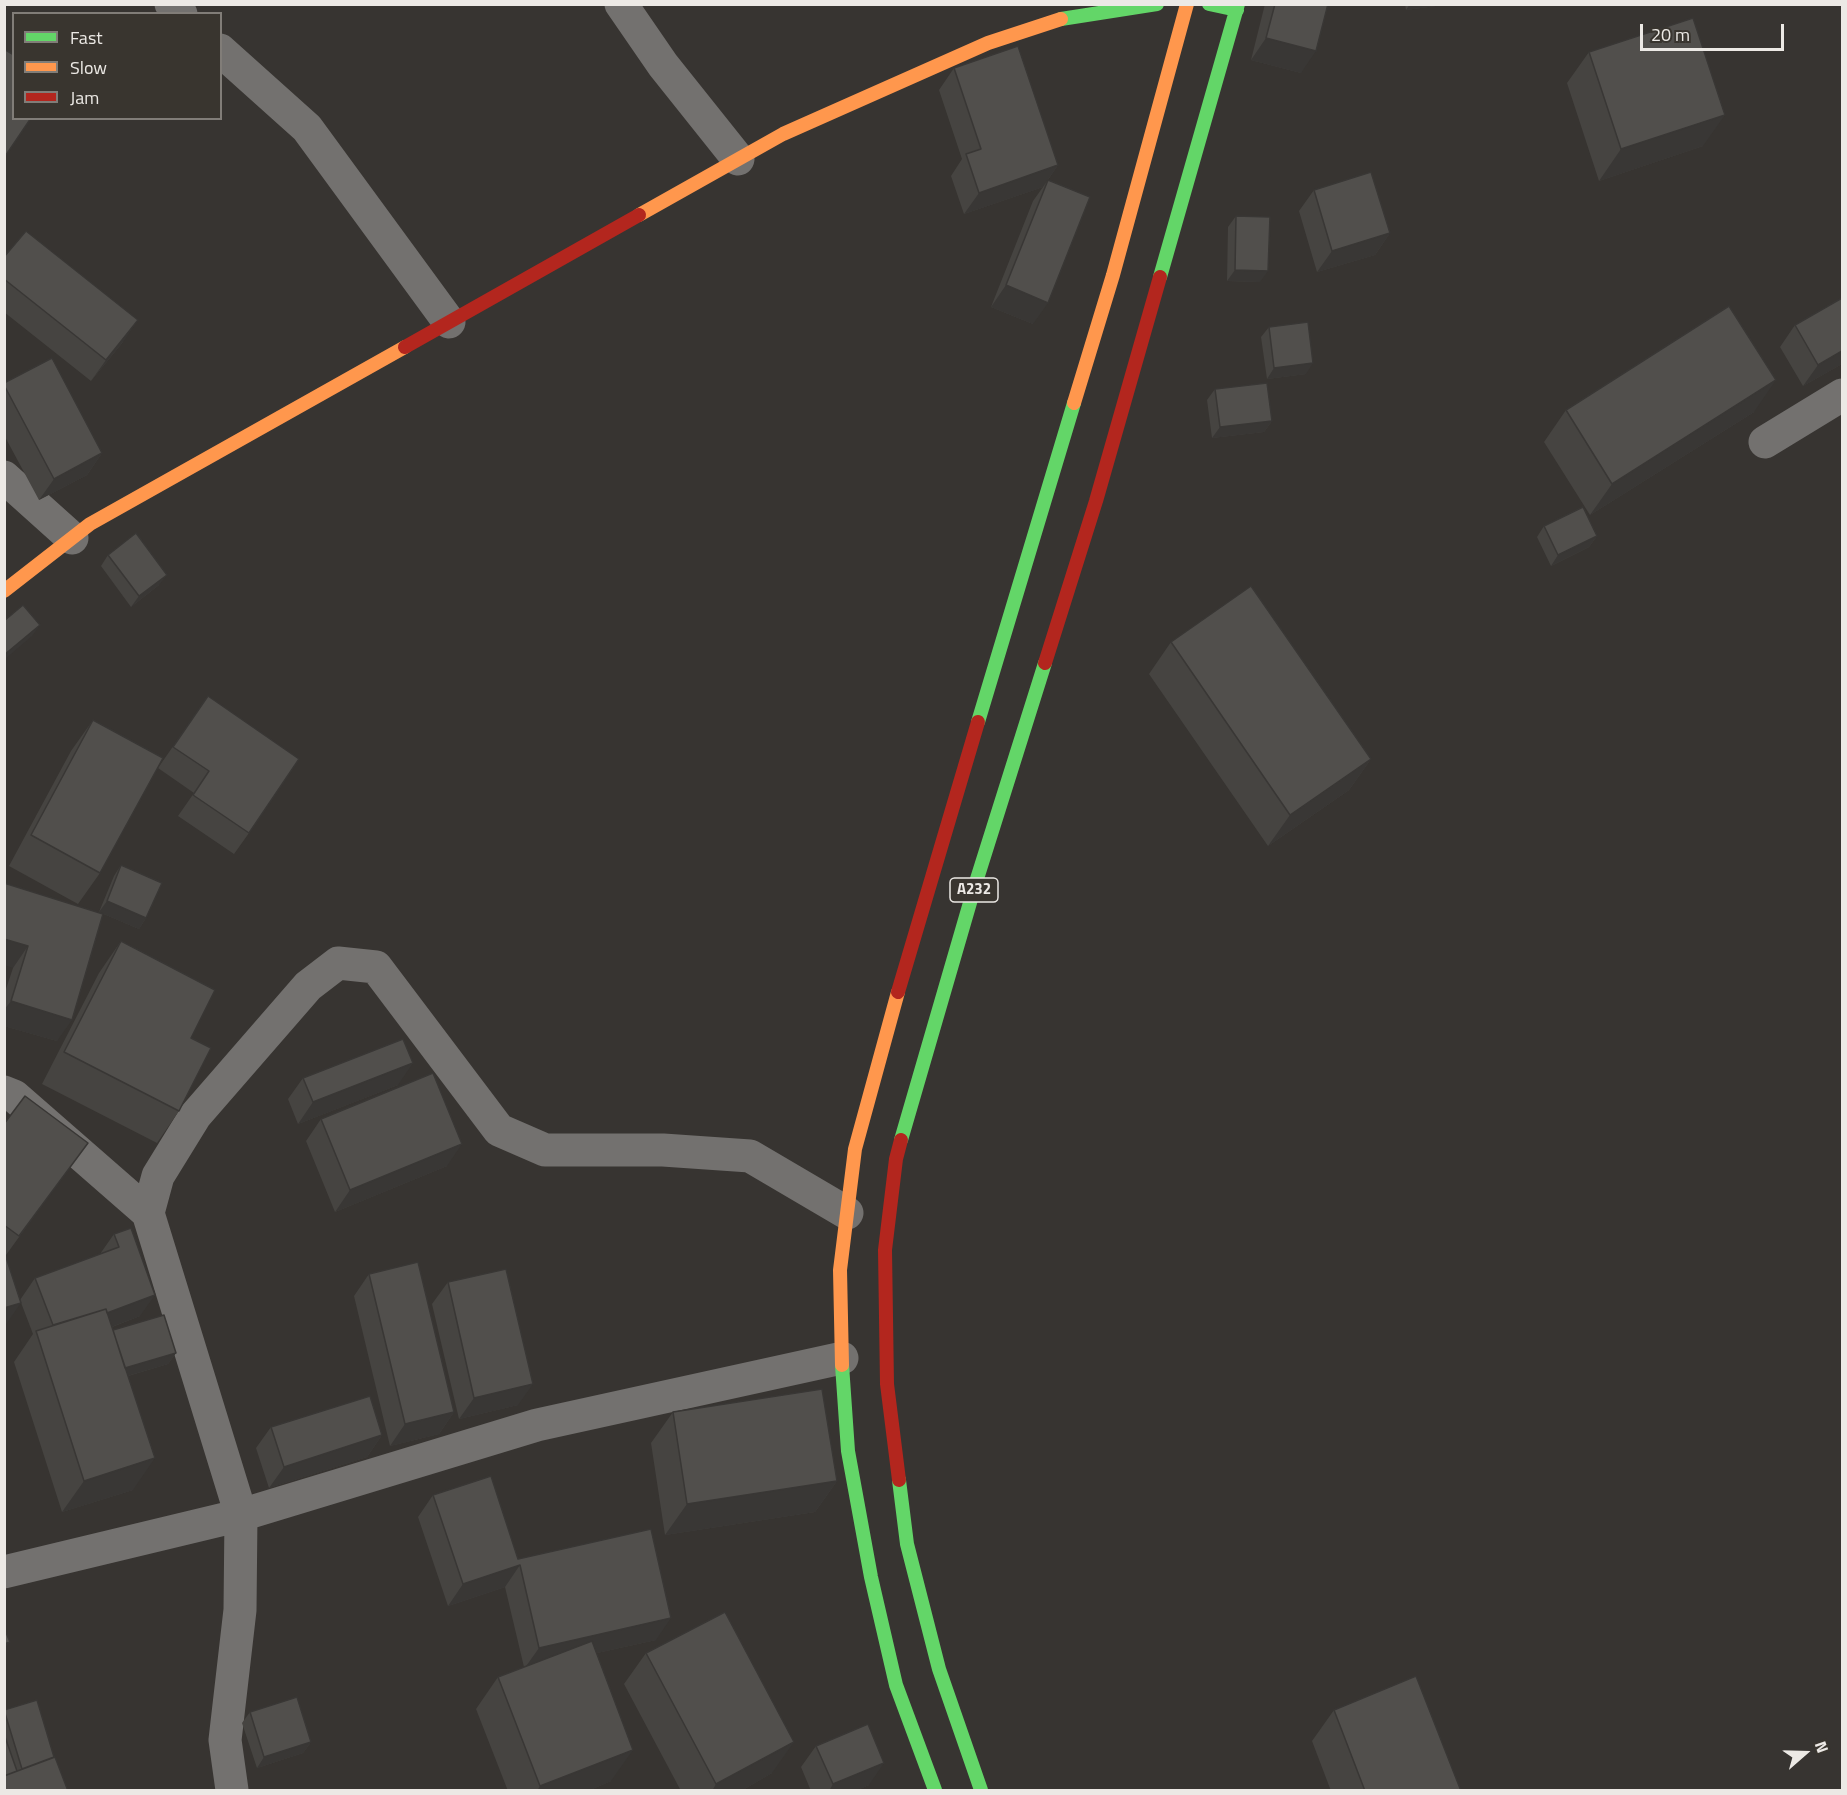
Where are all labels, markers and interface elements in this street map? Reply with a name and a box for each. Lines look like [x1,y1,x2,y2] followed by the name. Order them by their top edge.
[12,12,222,120] legend
[1643,12,1787,50] scale bar
[1651,21,1690,48] text: 20 m
[70,24,103,51] text: Fast
[70,54,107,81] text: Slow
[70,84,99,111] text: Jam
[950,878,998,902] road number: A232
[1775,1723,1835,1783] north arrow
[1809,1738,1835,1756] text: N

